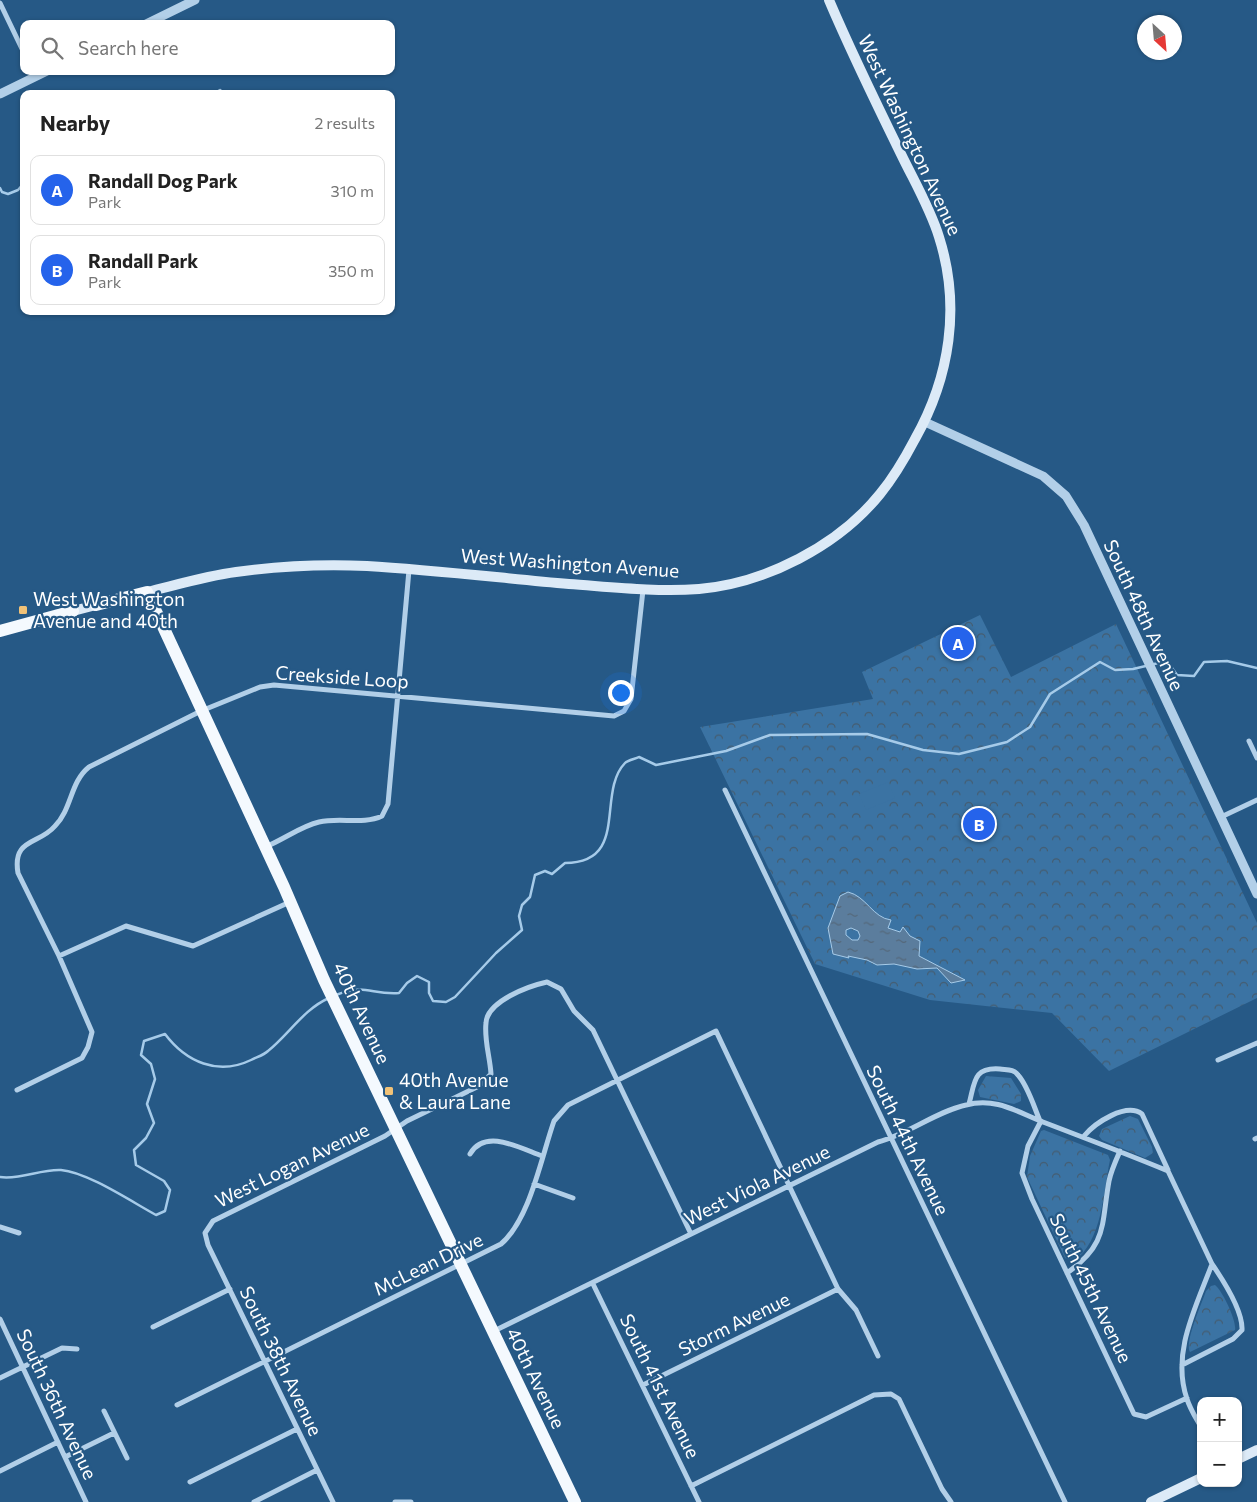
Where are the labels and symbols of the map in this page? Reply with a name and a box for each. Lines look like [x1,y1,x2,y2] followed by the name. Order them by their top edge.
[1137,15,1182,60] north arrow
[854,31,967,239] street label: West Washington Avenue
[1099,536,1190,694] street label: South 48th Avenue
[460,543,680,582] street label: West Washington Avenue
[33,587,185,632] place label: West Washington Avenue and 40th
[17,604,29,616] marker: West Washington Avenue and 40th
[942,624,974,662] pin: A
[275,660,409,693] street label: Creekside Loop
[608,680,634,706] your location
[963,805,995,843] pin: B
[329,958,396,1067] street label: 40th Avenue
[862,1061,955,1218] street label: South 44th Avenue
[399,1068,511,1113] place label: 40th Avenue & Laura Lane
[383,1085,395,1097] marker: 40th Avenue & Laura Lane
[211,1117,372,1212] street label: West Logan Avenue
[680,1139,833,1230] street label: West Viola Avenue
[1045,1209,1138,1366] street label: South 45th Avenue
[369,1227,486,1300] street label: McLean Drive
[235,1282,328,1439] street label: South 38th Avenue
[674,1287,793,1360] street label: Storm Avenue
[616,1310,705,1462] street label: South 41st Avenue
[502,1324,571,1432] street label: 40th Avenue
[12,1325,102,1483] street label: South 36th Avenue

